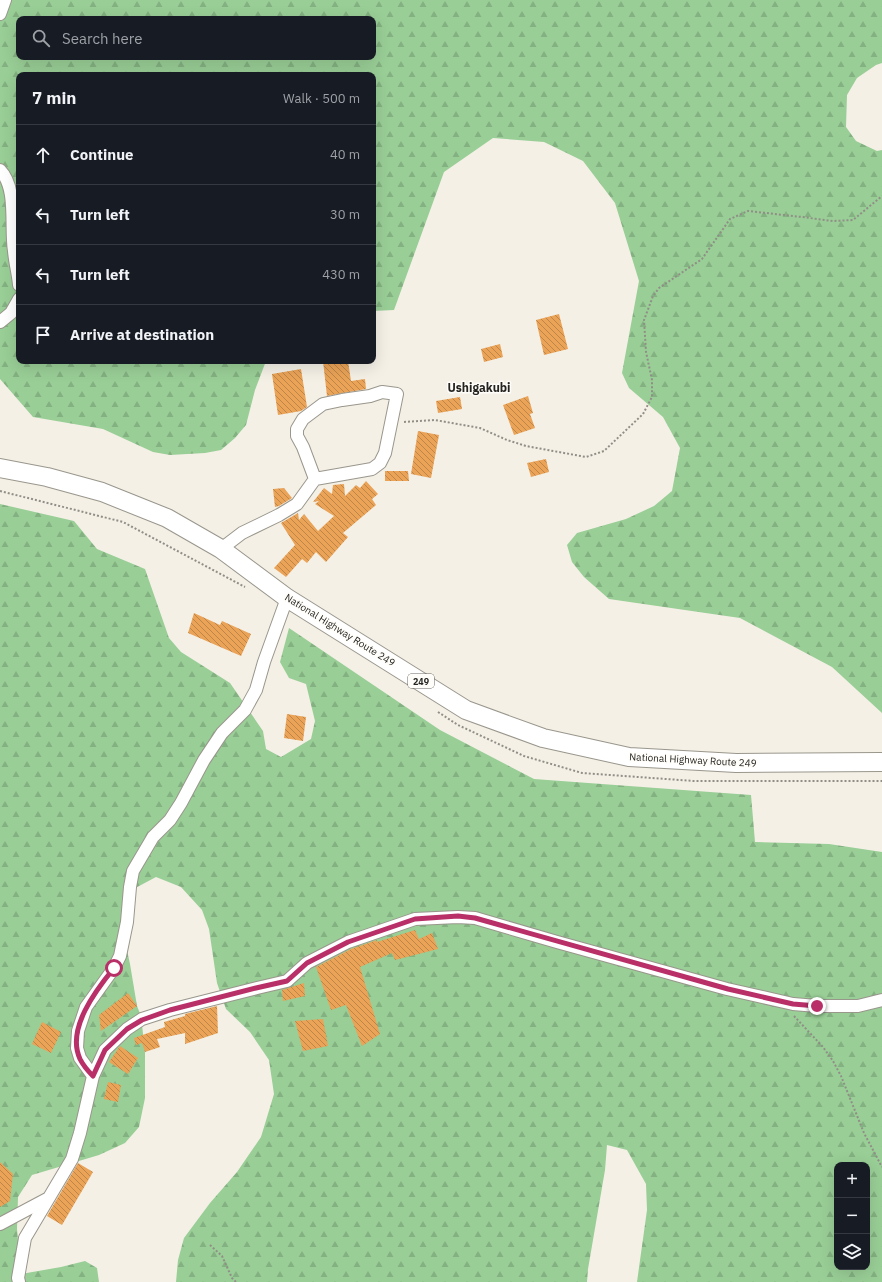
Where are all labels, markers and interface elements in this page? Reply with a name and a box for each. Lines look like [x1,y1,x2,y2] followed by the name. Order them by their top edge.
[16,16,376,60] search box
[30,27,52,49] icon: search
[62,29,142,48] text: Search here
[32,87,76,109] text: 7 min
[283,90,360,107] text: Walk · 500 m
[32,144,54,166] icon: ahead
[70,145,134,164] text: Continue
[330,146,360,163] text: 40 m
[32,204,54,226] icon: left
[70,205,130,224] text: Turn left
[330,206,360,223] text: 30 m
[32,264,54,286] icon: left
[70,265,130,284] text: Turn left
[322,266,360,283] text: 430 m
[32,324,54,346] icon: arrive
[70,325,214,344] text: Arrive at destination
[447,380,511,395] district label: Ushigakubi
[282,591,398,669] street label: National Highway Route 249
[408,674,434,688] road number: 249
[629,750,757,770] street label: National Highway Route 249
[105,959,123,977] route start
[808,997,826,1015] route end
[834,1162,870,1270] map controls
[834,1162,870,1198] button: +
[834,1198,870,1234] button: −
[834,1234,870,1270] button: layers

